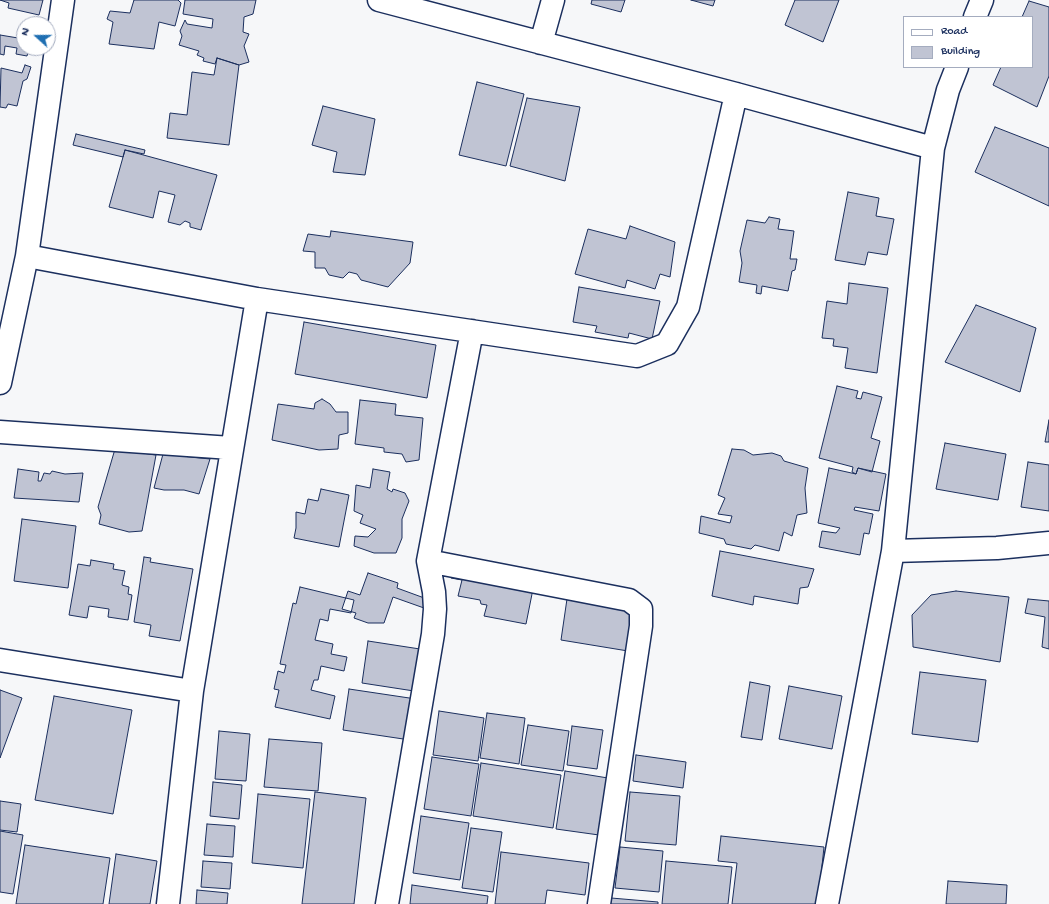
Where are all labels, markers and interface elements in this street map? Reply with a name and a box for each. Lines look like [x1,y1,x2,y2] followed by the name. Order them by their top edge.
[16,16,56,56] north arrow
[903,16,1033,68] legend
[941,25,967,39] text: Road
[19,27,33,38] text: N
[941,45,980,59] text: Building

